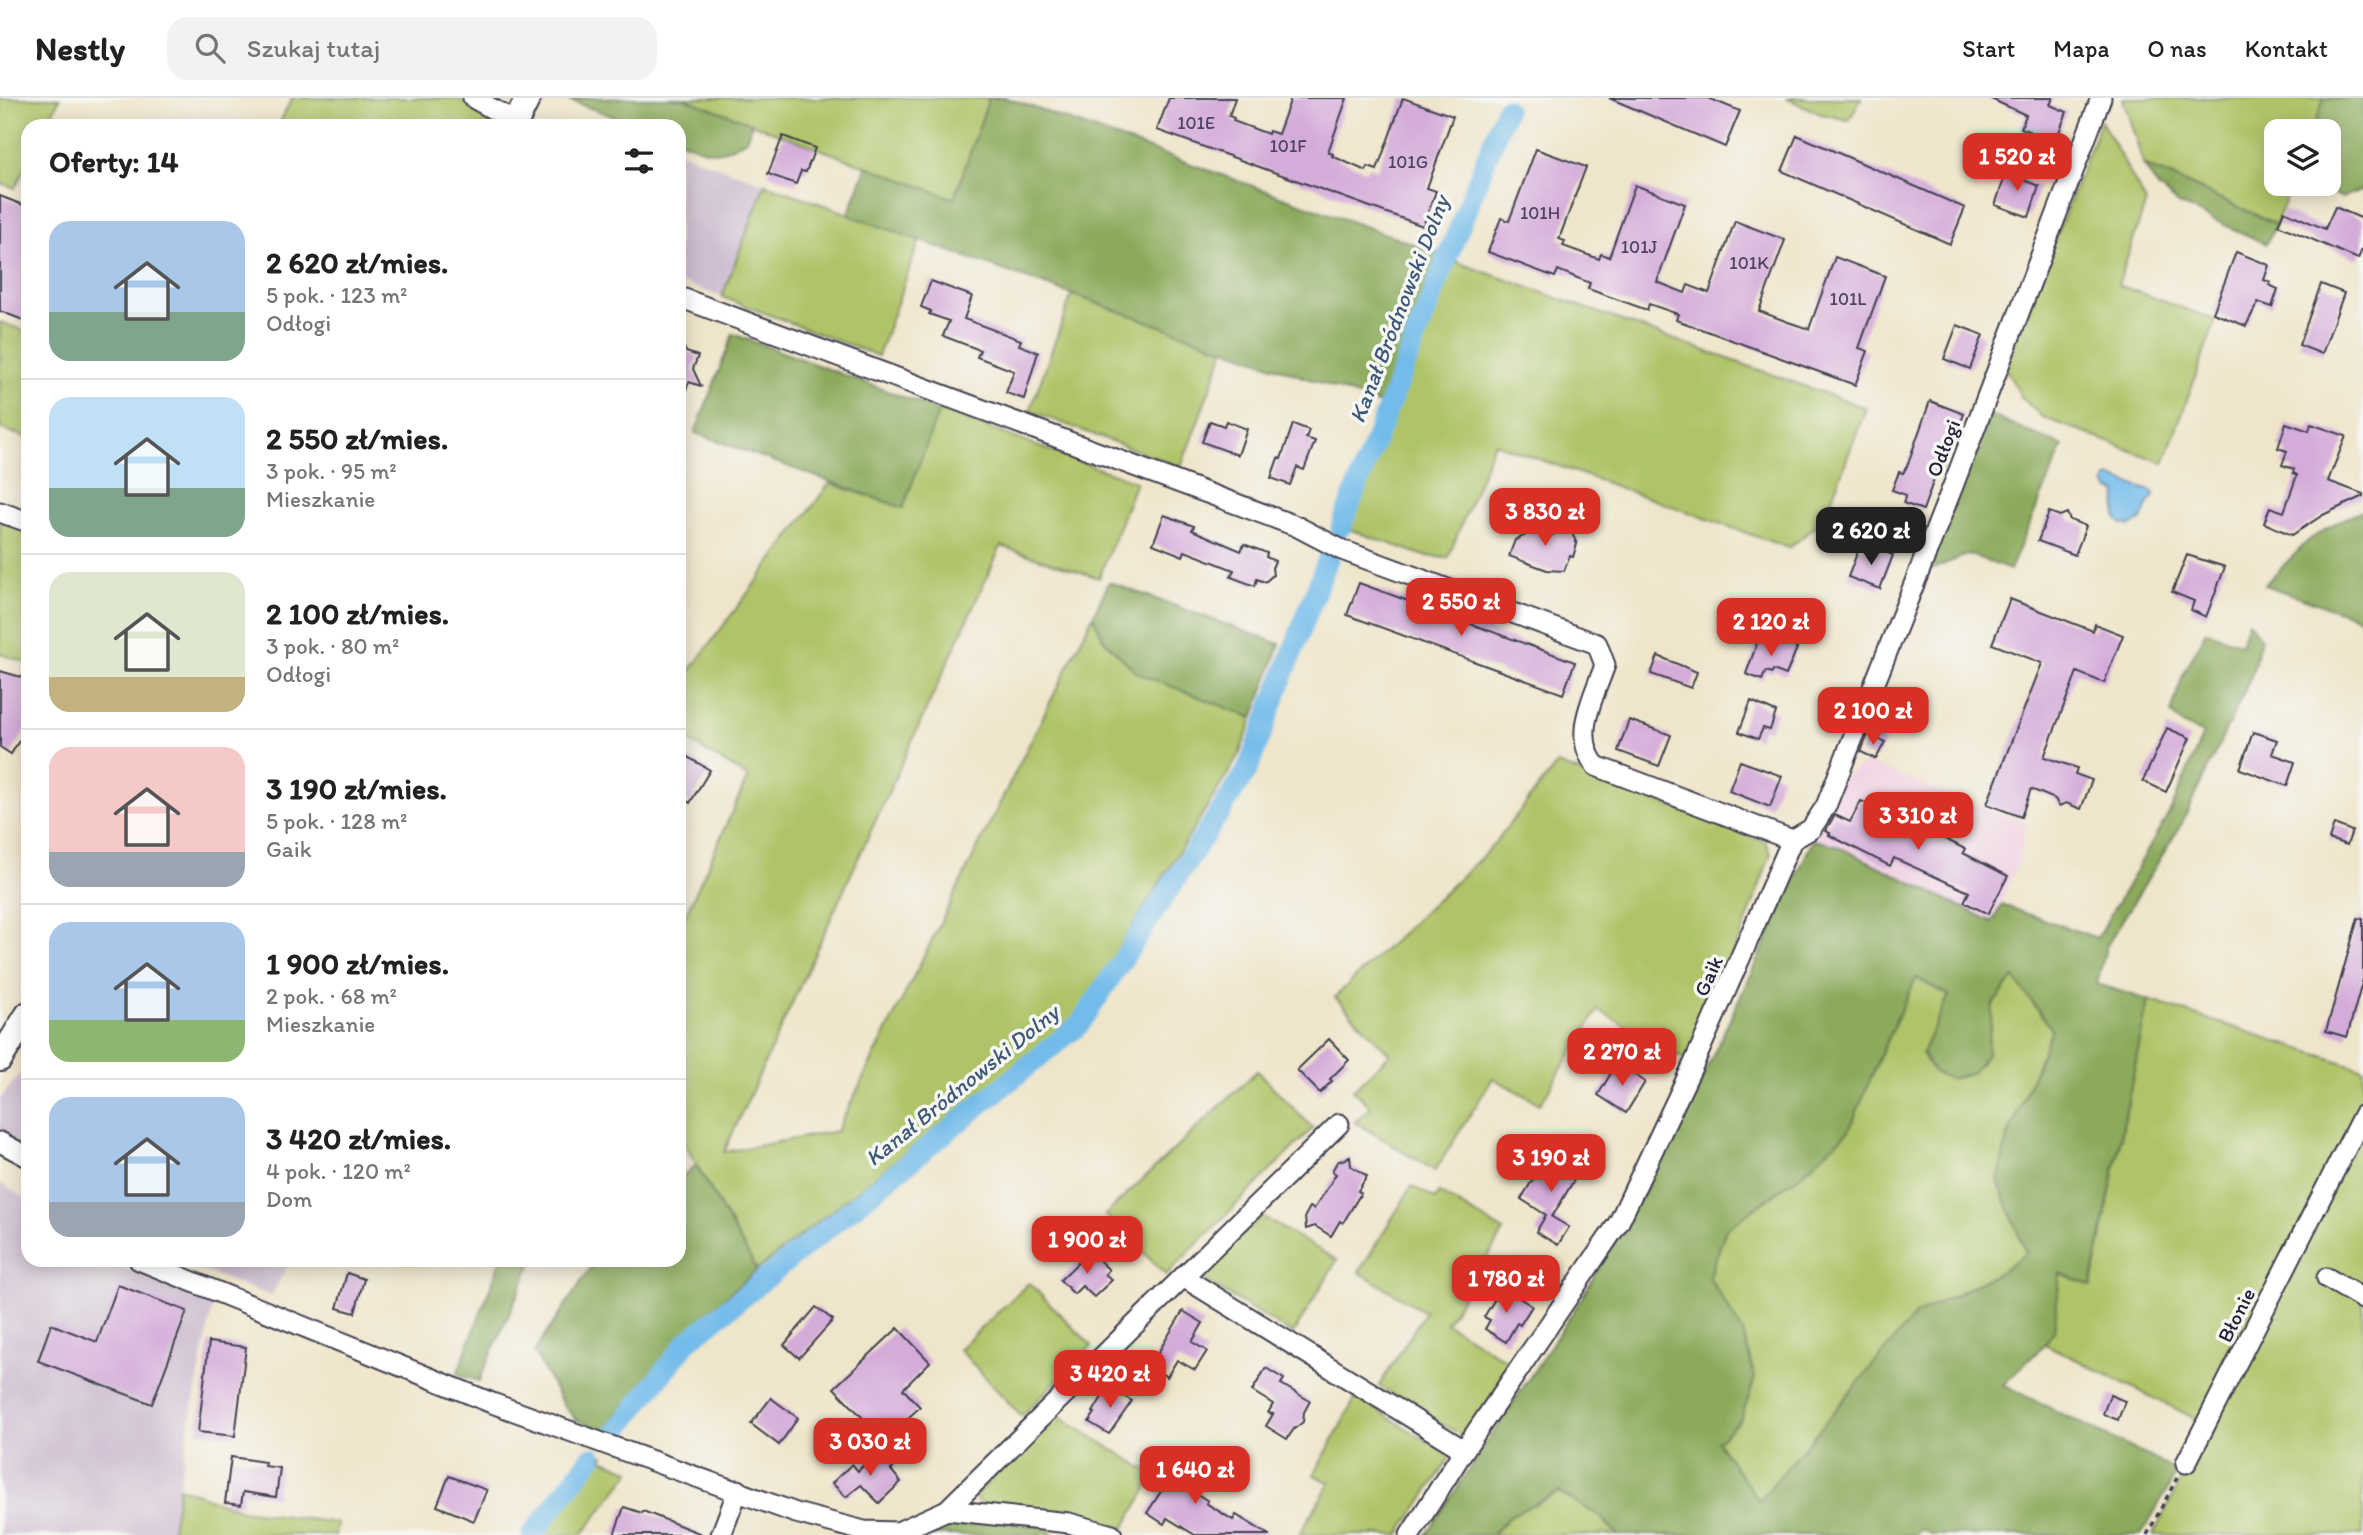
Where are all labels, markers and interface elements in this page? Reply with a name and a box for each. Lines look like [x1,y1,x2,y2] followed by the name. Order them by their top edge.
[167,17,657,80] search box
[35,29,125,68] text: Nestly
[191,29,229,67] icon: search
[247,32,380,64] text: Szukaj tutaj
[1962,34,2015,63] text: Start
[2053,34,2109,63] text: Mapa
[2147,34,2207,63] text: O nas
[2245,34,2328,63] text: Kontakt
[1177,112,1215,134] house number: 101E
[2264,119,2341,196] map controls
[2264,119,2341,196] button: layers
[1945,134,2089,193] pin: 1 520 zł
[1269,135,1307,157] house number: 101F
[620,142,658,180] icon: filters
[1979,142,2055,170] text: 1 520 zł
[49,143,178,180] text: Oferty: 14
[1388,151,1428,173] house number: 101G
[1343,189,1456,427] water label: Kanał Bródnowski Dolny
[1520,202,1560,224] house number: 101H
[1621,236,1657,258] house number: 101J
[266,244,448,281] text: 2 620 zł/mies.
[105,249,189,333] icon: home
[1729,252,1769,274] house number: 101K
[266,281,407,309] text: 5 pok. · 123 m²
[1830,288,1866,310] house number: 101L
[266,309,331,337] text: Odłogi
[1921,416,1965,480] street label: Odłogi
[266,420,448,457] text: 2 550 zł/mies.
[105,425,189,509] icon: home
[266,457,397,485] text: 3 pok. · 95 m²
[266,485,375,513] text: Mieszkanie
[1473,489,1617,548] pin: 3 830 zł
[1505,497,1585,525] text: 3 830 zł
[1799,508,1943,567] pin: 2 620 zł
[1832,516,1910,544] text: 2 620 zł
[1389,578,1533,638] pin: 2 550 zł
[1422,587,1500,615] text: 2 550 zł
[266,595,449,632] text: 2 100 zł/mies.
[1699,598,1843,658] pin: 2 120 zł
[105,600,189,684] icon: home
[1733,607,1809,635] text: 2 120 zł
[266,632,399,660] text: 3 pok. · 80 m²
[266,660,331,688] text: Odłogi
[1801,688,1945,747] pin: 2 100 zł
[1834,696,1912,724] text: 2 100 zł
[266,770,447,807] text: 3 190 zł/mies.
[105,775,189,859] icon: home
[1846,792,1990,852] pin: 3 310 zł
[1879,801,1957,829] text: 3 310 zł
[266,807,408,835] text: 5 pok. · 128 m²
[266,835,312,863] text: Gaik
[266,945,449,982] text: 1 900 zł/mies.
[105,950,189,1034] icon: home
[1688,952,1728,1000] street label: Gaik
[266,982,397,1010] text: 2 pok. · 68 m²
[860,997,1066,1172] water label: Kanał Bródnowski Dolny
[266,1010,375,1038] text: Mieszkanie
[1550,1028,1694,1088] pin: 2 270 zł
[1583,1037,1661,1065] text: 2 270 zł
[266,1120,451,1157] text: 3 420 zł/mies.
[105,1125,189,1209] icon: home
[1479,1134,1623,1194] pin: 3 190 zł
[1512,1143,1590,1171] text: 3 190 zł
[266,1157,411,1185] text: 4 pok. · 120 m²
[266,1185,312,1213] text: Dom
[1015,1216,1159,1276] pin: 1 900 zł
[1048,1225,1126,1253] text: 1 900 zł
[1434,1256,1578,1315] pin: 1 780 zł
[1468,1264,1544,1292] text: 1 780 zł
[2212,1284,2260,1346] street label: Błonie
[1038,1350,1182,1410] pin: 3 420 zł
[1070,1359,1150,1387] text: 3 420 zł
[798,1418,942,1478] pin: 3 030 zł
[829,1427,911,1455] text: 3 030 zł
[1123,1446,1267,1506] pin: 1 640 zł
[1156,1455,1234,1483] text: 1 640 zł

